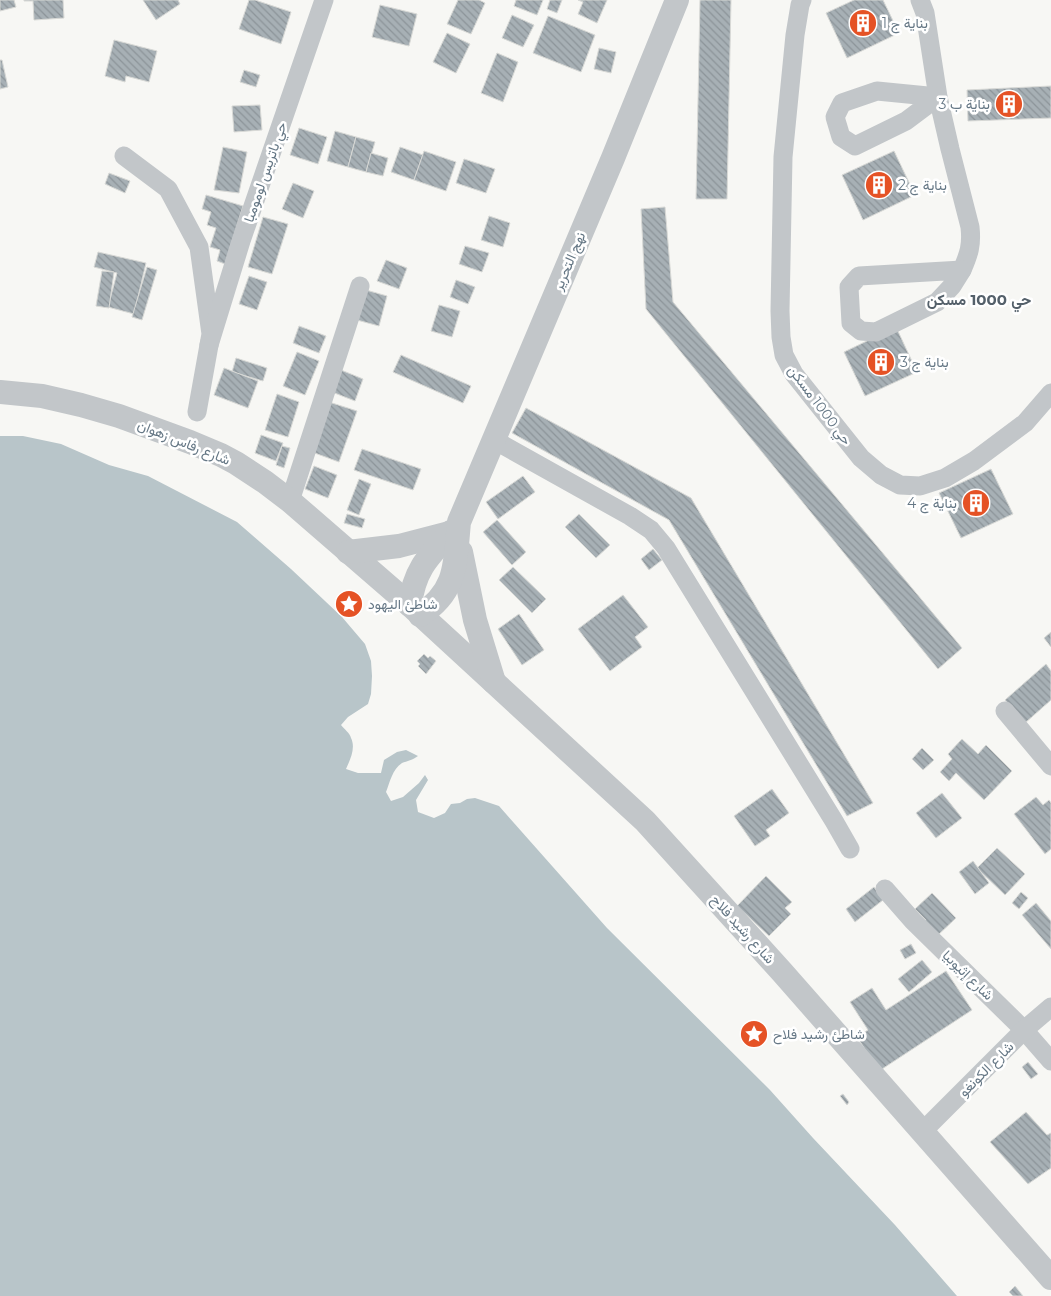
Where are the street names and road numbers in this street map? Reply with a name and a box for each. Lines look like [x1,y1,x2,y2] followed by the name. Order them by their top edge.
[239,119,293,226] street label: حي باتريس لومومبا
[548,229,591,295] street label: نهج التحرير
[782,362,856,450] street label: حي 1000 مسكن
[134,415,233,471] street label: شارع رفاس زهوان
[706,891,779,969] street label: شارع رشيد فلاح
[937,946,997,1005] street label: شارع إثيوبيا
[955,1038,1019,1102] street label: شارع الكونغو

